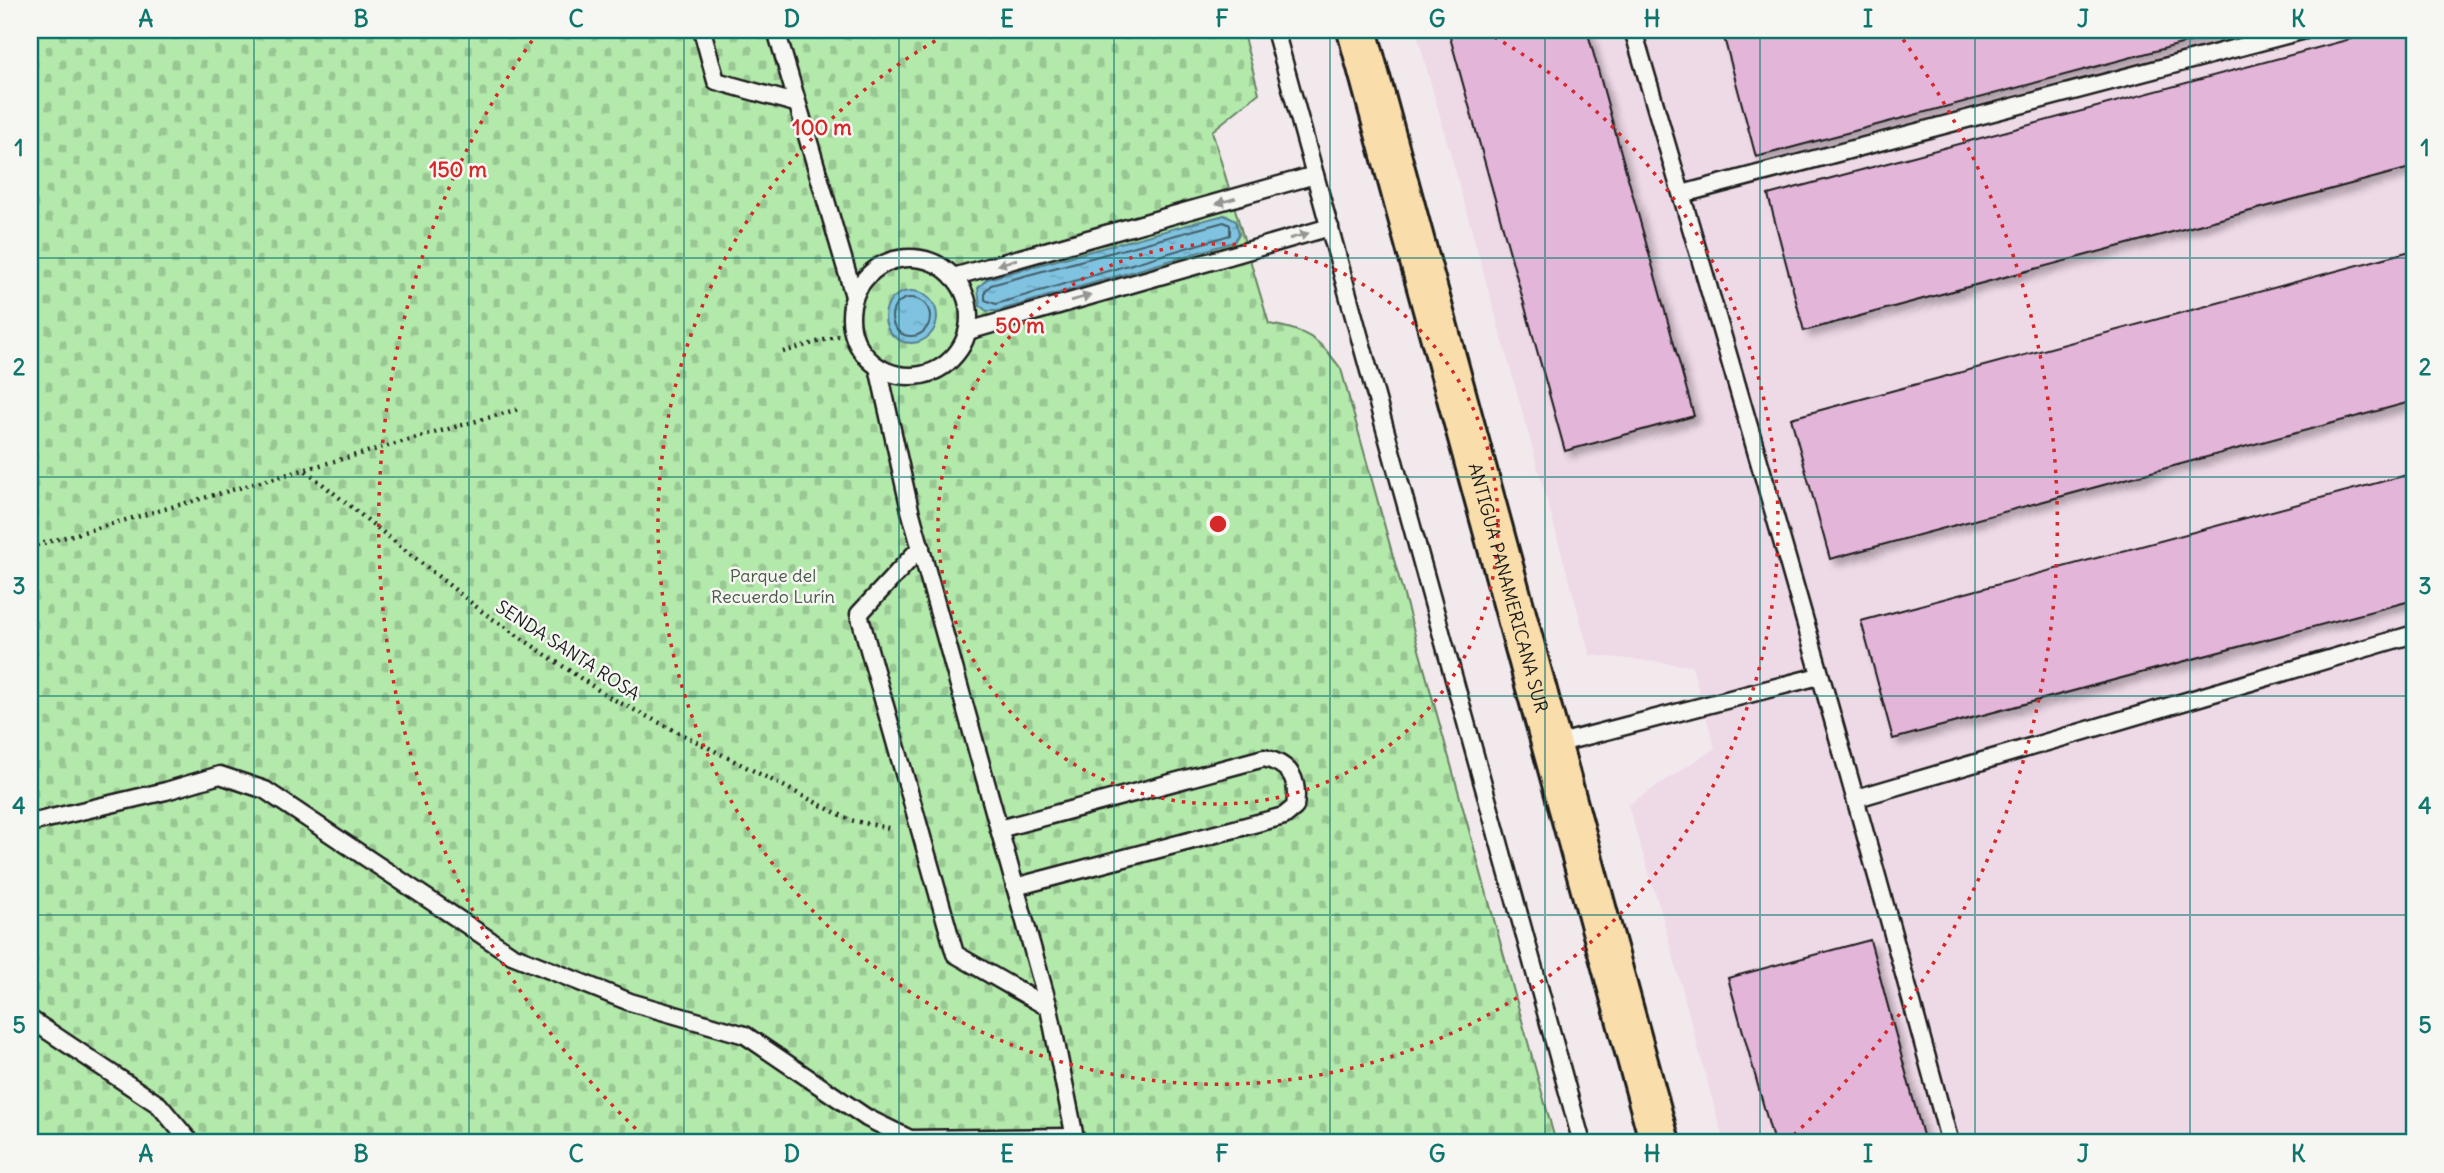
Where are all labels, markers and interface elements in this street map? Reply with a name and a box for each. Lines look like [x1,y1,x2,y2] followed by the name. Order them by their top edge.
[139,4,154,33] text: A
[353,4,369,33] text: B
[568,4,584,33] text: C
[784,4,800,33] text: D
[1000,4,1014,33] text: E
[1215,4,1229,33] text: F
[1429,4,1445,33] text: G
[1644,4,1660,33] text: H
[1863,4,1873,33] text: I
[2077,4,2089,33] text: J
[2291,4,2306,33] text: K
[792,114,852,141] text: 100 m
[14,133,24,162] text: 1
[2420,133,2430,162] text: 1
[429,156,487,183] text: 150 m
[1215,196,1236,206] one-way arrow
[1289,230,1310,240] one-way arrow
[996,257,1017,267] one-way arrow
[1071,293,1092,303] one-way arrow
[995,312,1045,339] text: 50 m
[13,352,26,381] text: 2
[2419,352,2432,381] text: 2
[1464,460,1554,715] street label: ANTIGUA PANAMERICANA SUR
[1206,512,1230,536] centre of rings
[711,564,835,608] park label: Parque del Recuerdo Lurín
[12,571,26,600] text: 3
[2418,571,2432,600] text: 3
[492,595,644,705] street label: SENDA SANTA ROSA
[12,791,26,820] text: 4
[2418,791,2432,820] text: 4
[12,1010,26,1039] text: 5
[2418,1010,2432,1039] text: 5
[139,1139,154,1168] text: A
[353,1139,369,1168] text: B
[568,1139,584,1168] text: C
[784,1139,800,1168] text: D
[1000,1139,1014,1168] text: E
[1215,1139,1229,1168] text: F
[1429,1139,1445,1168] text: G
[1644,1139,1660,1168] text: H
[1863,1139,1873,1168] text: I
[2077,1139,2089,1168] text: J
[2291,1139,2306,1168] text: K

